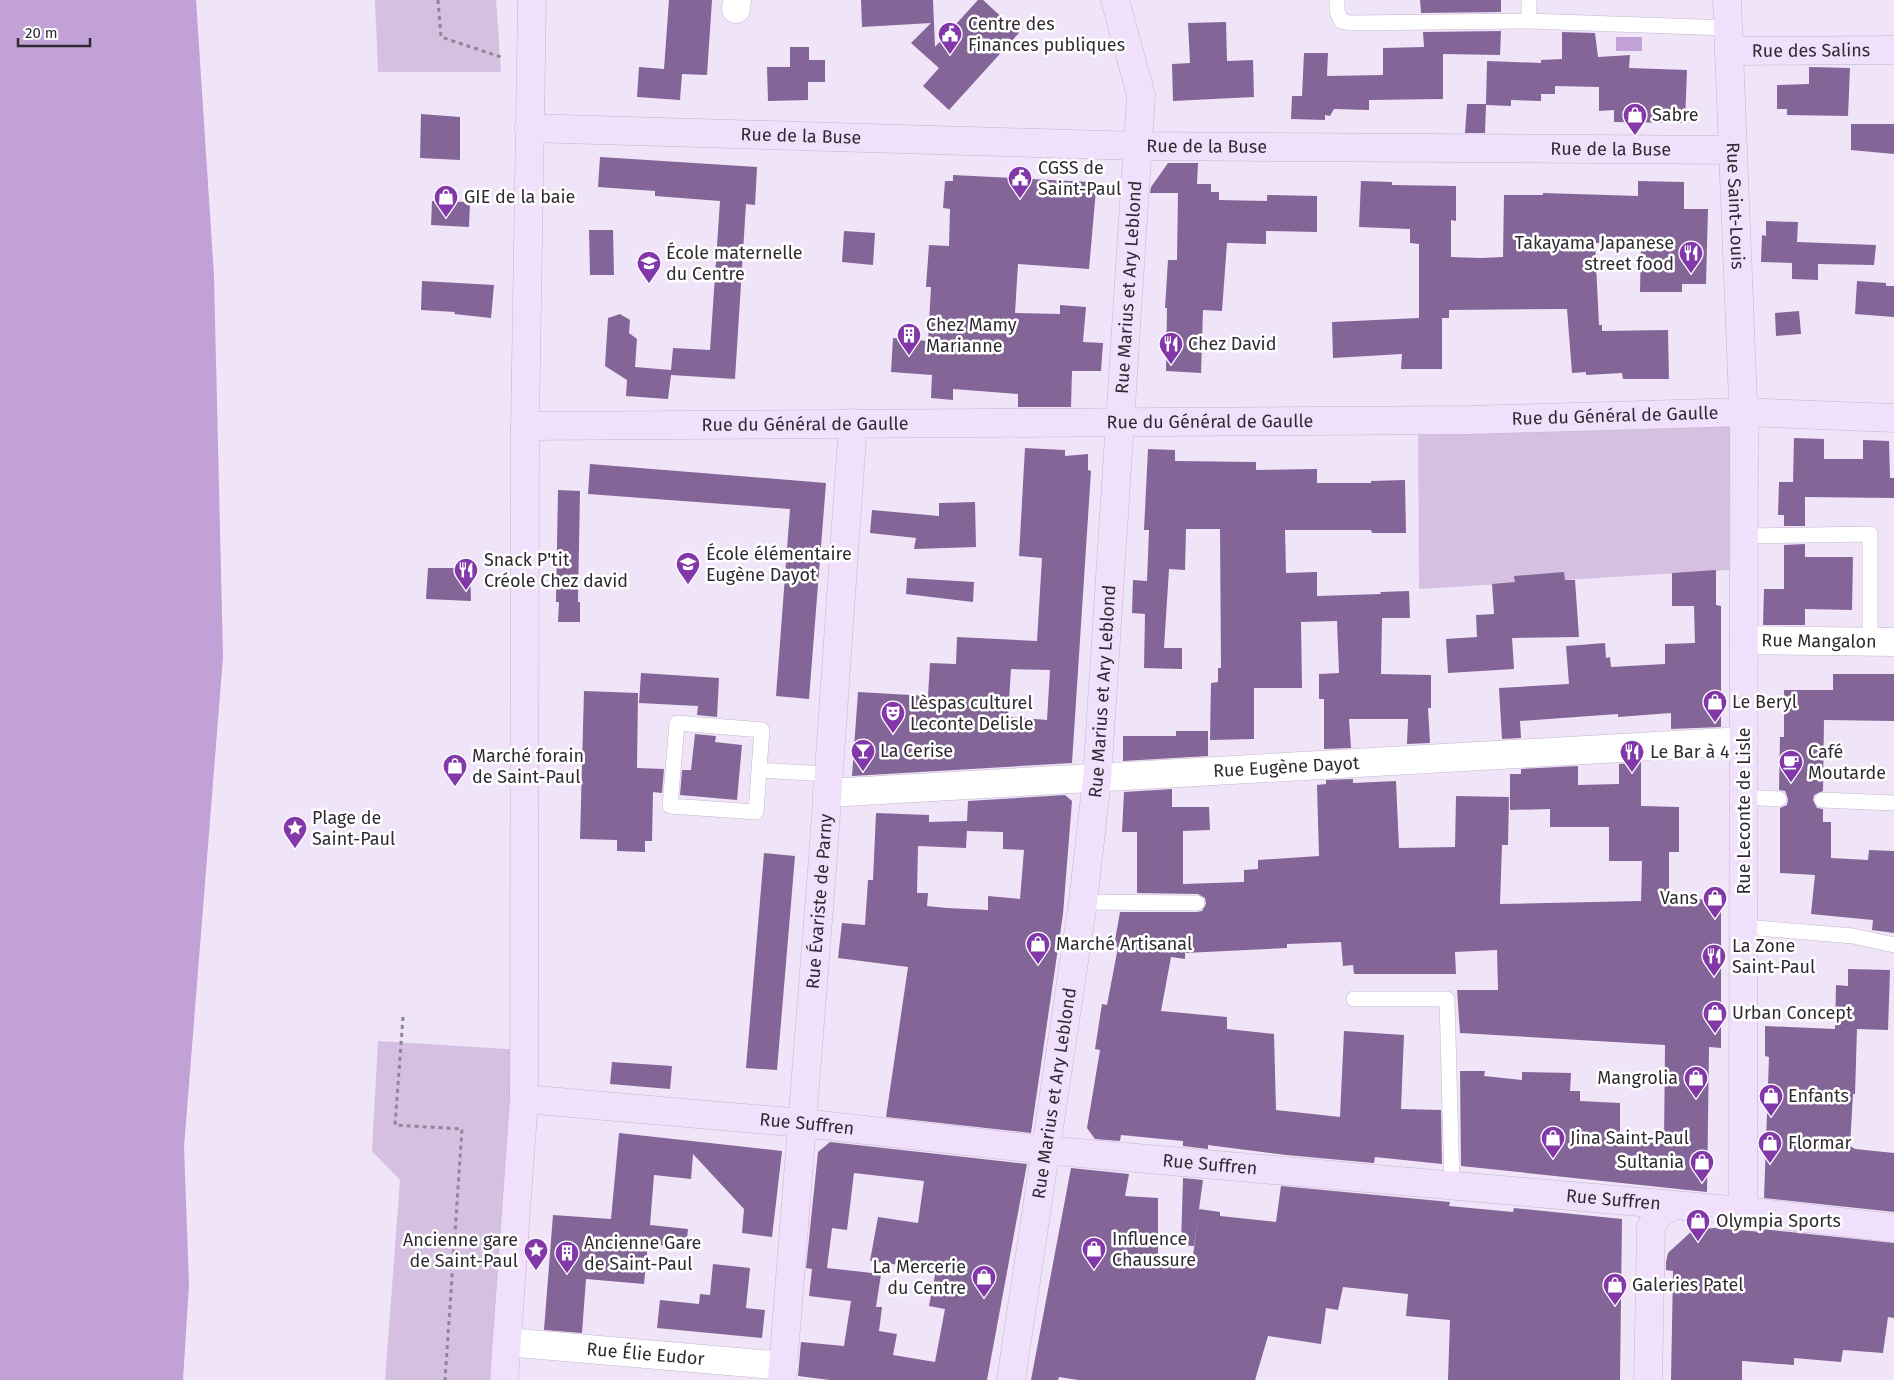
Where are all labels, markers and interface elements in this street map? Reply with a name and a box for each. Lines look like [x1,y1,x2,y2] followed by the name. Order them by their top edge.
[968,13,1125,56] place label: Centre des Finances publiques
[18,15,90,47] scale bar
[937,21,963,55] public building icon: Centre des Finances publiques
[25,24,58,42] text: 20 m
[1752,39,1870,62] street label: Rue des Salins
[1622,102,1648,136] shop icon: Sabre
[1652,104,1699,126] place label: Sabre
[740,123,862,149] street label: Rue de la Buse
[1146,135,1267,158] street label: Rue de la Buse
[1550,138,1671,161] street label: Rue de la Buse
[1722,142,1749,270] street label: Rue Saint-Louis
[1038,157,1121,200] place label: CGSS de Saint-Paul
[1007,165,1033,199] public building icon: CGSS de Saint-Paul
[1111,180,1146,394] street label: Rue Marius et Ary Leblond
[433,184,459,218] shop icon: GIE de la baie
[464,186,575,208] place label: GIE de la baie
[1515,232,1674,275] place label: Takayama Japanese street food
[1678,240,1704,274] restaurant icon: Takayama Japanese street food
[666,241,803,285] place label: École maternelle du Centre
[636,250,662,284] school or university icon: École maternelle du Centre
[926,314,1017,357] place label: Chez Mamy Marianne
[896,322,922,356] building icon: Chez Mamy Marianne
[1158,331,1184,365] restaurant icon: Chez David
[1188,333,1276,355] place label: Chez David
[1511,402,1719,430] street label: Rue du Général de Gaulle
[1106,410,1313,433] street label: Rue du Général de Gaulle
[702,413,908,436] street label: Rue du Général de Gaulle
[706,542,852,586] place label: École élémentaire Eugène Dayot
[484,549,628,592] place label: Snack P'tit Créole Chez david
[675,551,701,585] school or university icon: École élémentaire Eugène Dayot
[453,557,479,591] restaurant icon: Snack P'tit Créole Chez david
[1084,584,1120,799] street label: Rue Marius et Ary Leblond
[1761,629,1877,653] street label: Rue Mangalon
[1702,689,1728,723] shop icon: Le Beryl
[1732,691,1797,713] place label: Le Beryl
[910,692,1034,735] place label: Lèspas culturel Leconte Delisle
[880,700,906,734] theatre icon: Lèspas culturel Leconte Delisle
[1733,727,1755,895] street label: Rue Leconte de Lisle
[850,738,876,772] bar icon: La Cerise
[1619,739,1645,773] restaurant icon: Le Bar à 4
[880,740,953,762] place label: La Cerise
[1650,741,1730,763] place label: Le Bar à 4
[1808,741,1886,784] place label: Café Moutarde
[472,745,584,788] place label: Marché forain de Saint-Paul
[1778,749,1804,783] cafe icon: Café Moutarde
[1212,752,1361,782] street label: Rue Eugène Dayot
[442,753,468,787] shop icon: Marché forain de Saint-Paul
[312,807,395,850] place label: Plage de Saint-Paul
[802,813,837,990] street label: Rue Évariste de Parny
[282,815,308,849] place icon: Plage de Saint-Paul
[1702,885,1728,919] shop icon: Vans
[1660,887,1698,909] place label: Vans
[1025,931,1051,965] shop icon: Marché Artisanal
[1056,933,1192,955] place label: Marché Artisanal
[1732,935,1815,978] place label: La Zone Saint-Paul
[1701,943,1727,977] restaurant icon: La Zone Saint-Paul
[1027,986,1081,1200] street label: Rue Marius et Ary Leblond
[1702,1000,1728,1034] shop icon: Urban Concept
[1732,1002,1853,1024] place label: Urban Concept
[1683,1065,1709,1099] shop icon: Mangrolia
[1597,1067,1678,1089] place label: Mangrolia
[1758,1083,1784,1117] shop icon: Enfants
[1788,1085,1849,1107] place label: Enfants
[759,1108,855,1140] street label: Rue Suffren
[1540,1125,1566,1159] shop icon: Jina Saint-Paul
[1570,1127,1689,1149] place label: Jina Saint-Paul
[1757,1130,1783,1164] shop icon: Flormar
[1788,1132,1852,1154] place label: Flormar
[1162,1149,1258,1180] street label: Rue Suffren
[1689,1149,1715,1183] shop icon: Sultania
[1617,1151,1684,1173] place label: Sultania
[1565,1185,1662,1215] street label: Rue Suffren
[1685,1208,1711,1242] shop icon: Olympia Sports
[1716,1210,1841,1232] place label: Olympia Sports
[1112,1228,1196,1271] place label: Influence Chaussure
[403,1229,518,1272] place label: Ancienne gare de Saint-Paul
[584,1232,701,1275] place label: Ancienne Gare de Saint-Paul
[1081,1236,1107,1270] shop icon: Influence Chaussure
[523,1237,549,1271] place icon: Ancienne gare de Saint-Paul
[554,1240,580,1274] building icon: Ancienne Gare de Saint-Paul
[873,1256,966,1299] place label: La Mercerie du Centre
[971,1264,997,1298] shop icon: La Mercerie du Centre
[1602,1272,1628,1306] shop icon: Galeries Patel
[1632,1274,1744,1296] place label: Galeries Patel
[585,1338,706,1370] street label: Rue Élie Eudor

